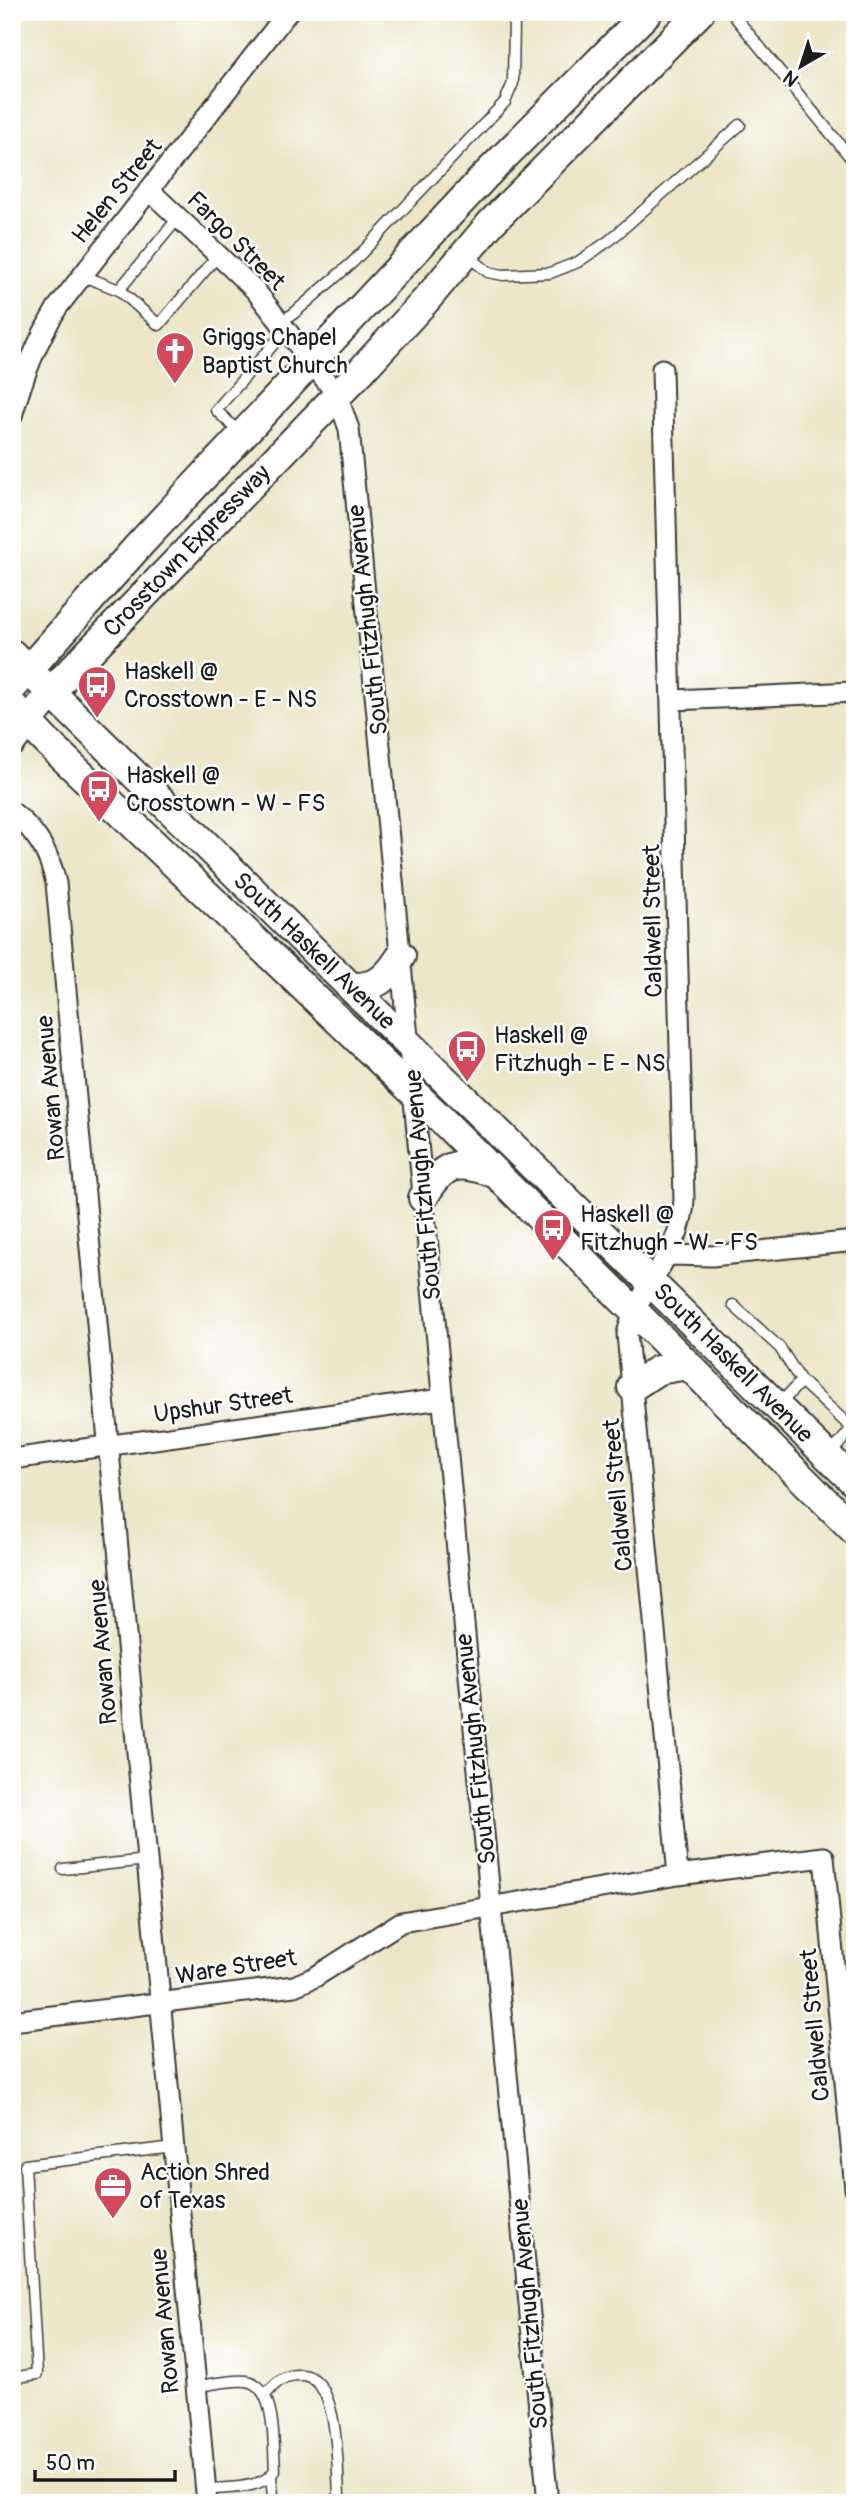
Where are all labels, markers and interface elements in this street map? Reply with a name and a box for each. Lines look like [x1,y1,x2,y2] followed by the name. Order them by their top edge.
[766,32,836,102] north arrow
[778,65,803,92] text: N
[66,132,168,249] street label: Helen Street
[180,185,292,297] street label: Fargo Street
[202,323,348,380] place label: Griggs Chapel Baptist Church
[154,330,196,385] church icon: Griggs Chapel Baptist Church
[97,459,277,643] street label: Crosstown Expressway
[341,503,395,737] street label: South Fitzhugh Avenue
[124,657,317,714] place label: Haskell @ Crosstown - E - NS
[76,664,118,719] bus stop icon: Haskell @ Crosstown - E - NS
[126,761,326,818] place label: Haskell @ Crosstown - W - FS
[78,768,120,823] bus stop icon: Haskell @ Crosstown - W - FS
[637,844,669,998] street label: Caldwell Street
[227,866,401,1036] street label: South Haskell Avenue
[30,1014,72,1162] street label: Rowan Avenue
[494,1021,666,1078] place label: Haskell @ Fitzhugh - E - NS
[446,1028,488,1083] bus stop icon: Haskell @ Fitzhugh - E - NS
[398,1068,448,1302] street label: South Fitzhugh Avenue
[580,1200,758,1257] place label: Haskell @ Fitzhugh - W - FS
[532,1207,574,1262] bus stop icon: Haskell @ Fitzhugh - W - FS
[647,1277,819,1449] street label: South Haskell Avenue
[152,1381,295,1429] street label: Upshur Street
[597,1417,639,1573] street label: Caldwell Street
[82,1578,124,1726] street label: Rowan Avenue
[449,1632,503,1866] street label: South Fitzhugh Avenue
[174,1943,299,1991] street label: Ware Street
[794,1947,836,2103] street label: Caldwell Street
[140,2158,270,2215] place label: Action Shred of Texas
[92,2165,134,2220] office icon: Action Shred of Texas
[505,2197,555,2431] street label: South Fitzhugh Avenue
[144,2247,186,2395] street label: Rowan Avenue
[35,2438,175,2482] scale bar
[46,2450,95,2477] text: 50 m

